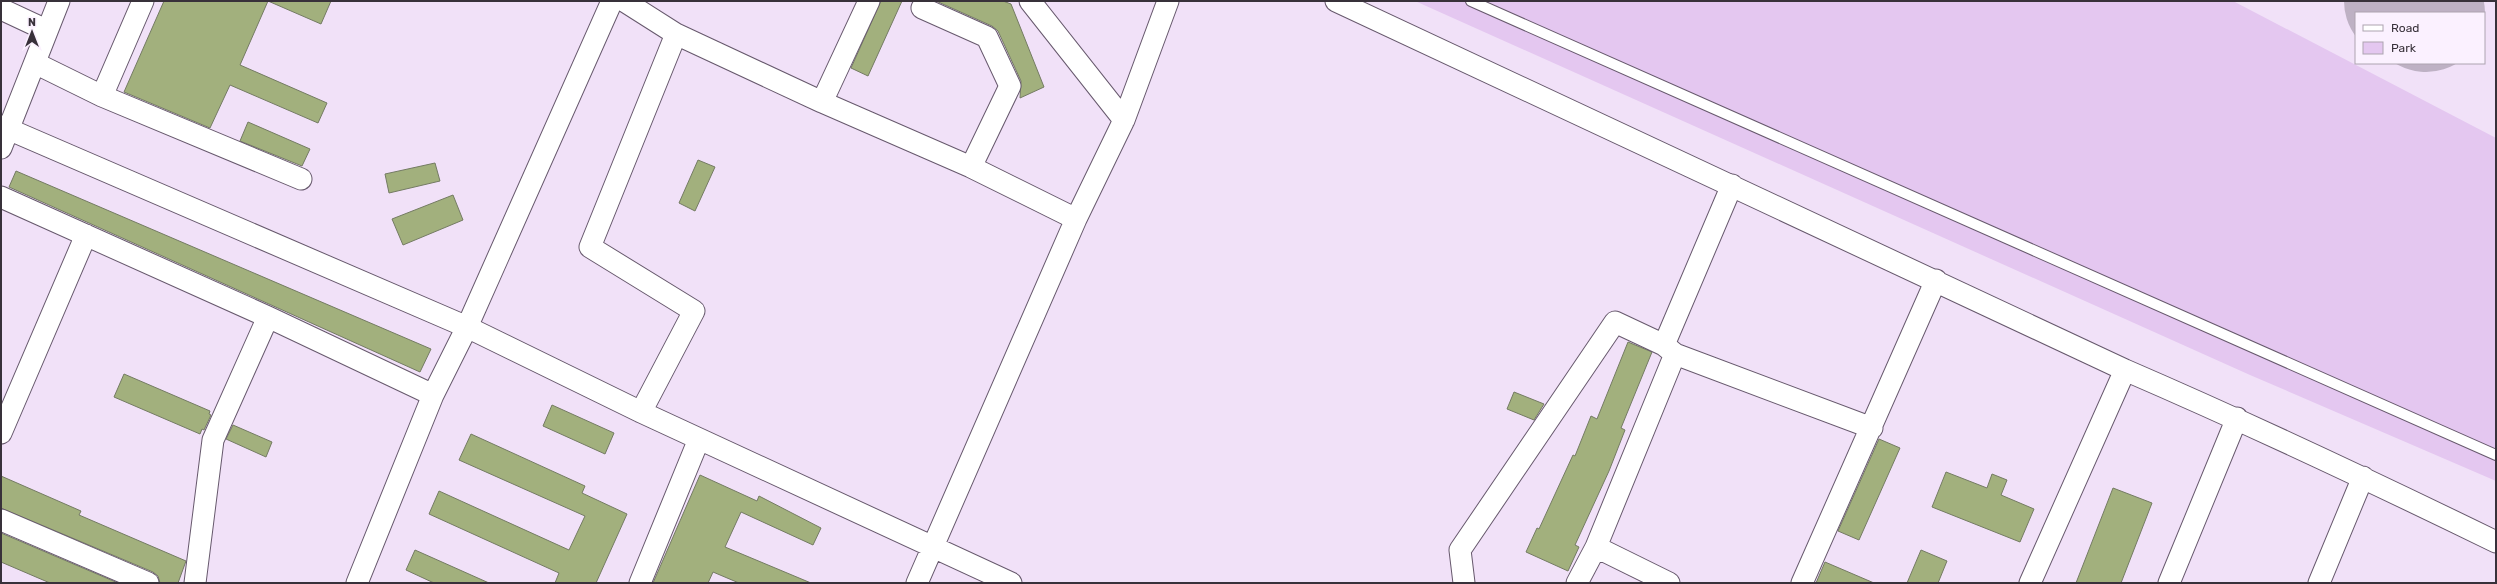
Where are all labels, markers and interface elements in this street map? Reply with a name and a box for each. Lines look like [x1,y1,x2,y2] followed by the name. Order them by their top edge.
[12,12,52,52] north arrow
[2355,12,2485,64] legend
[28,16,36,29] text: N
[2391,21,2419,35] text: Road
[2391,41,2417,55] text: Park

